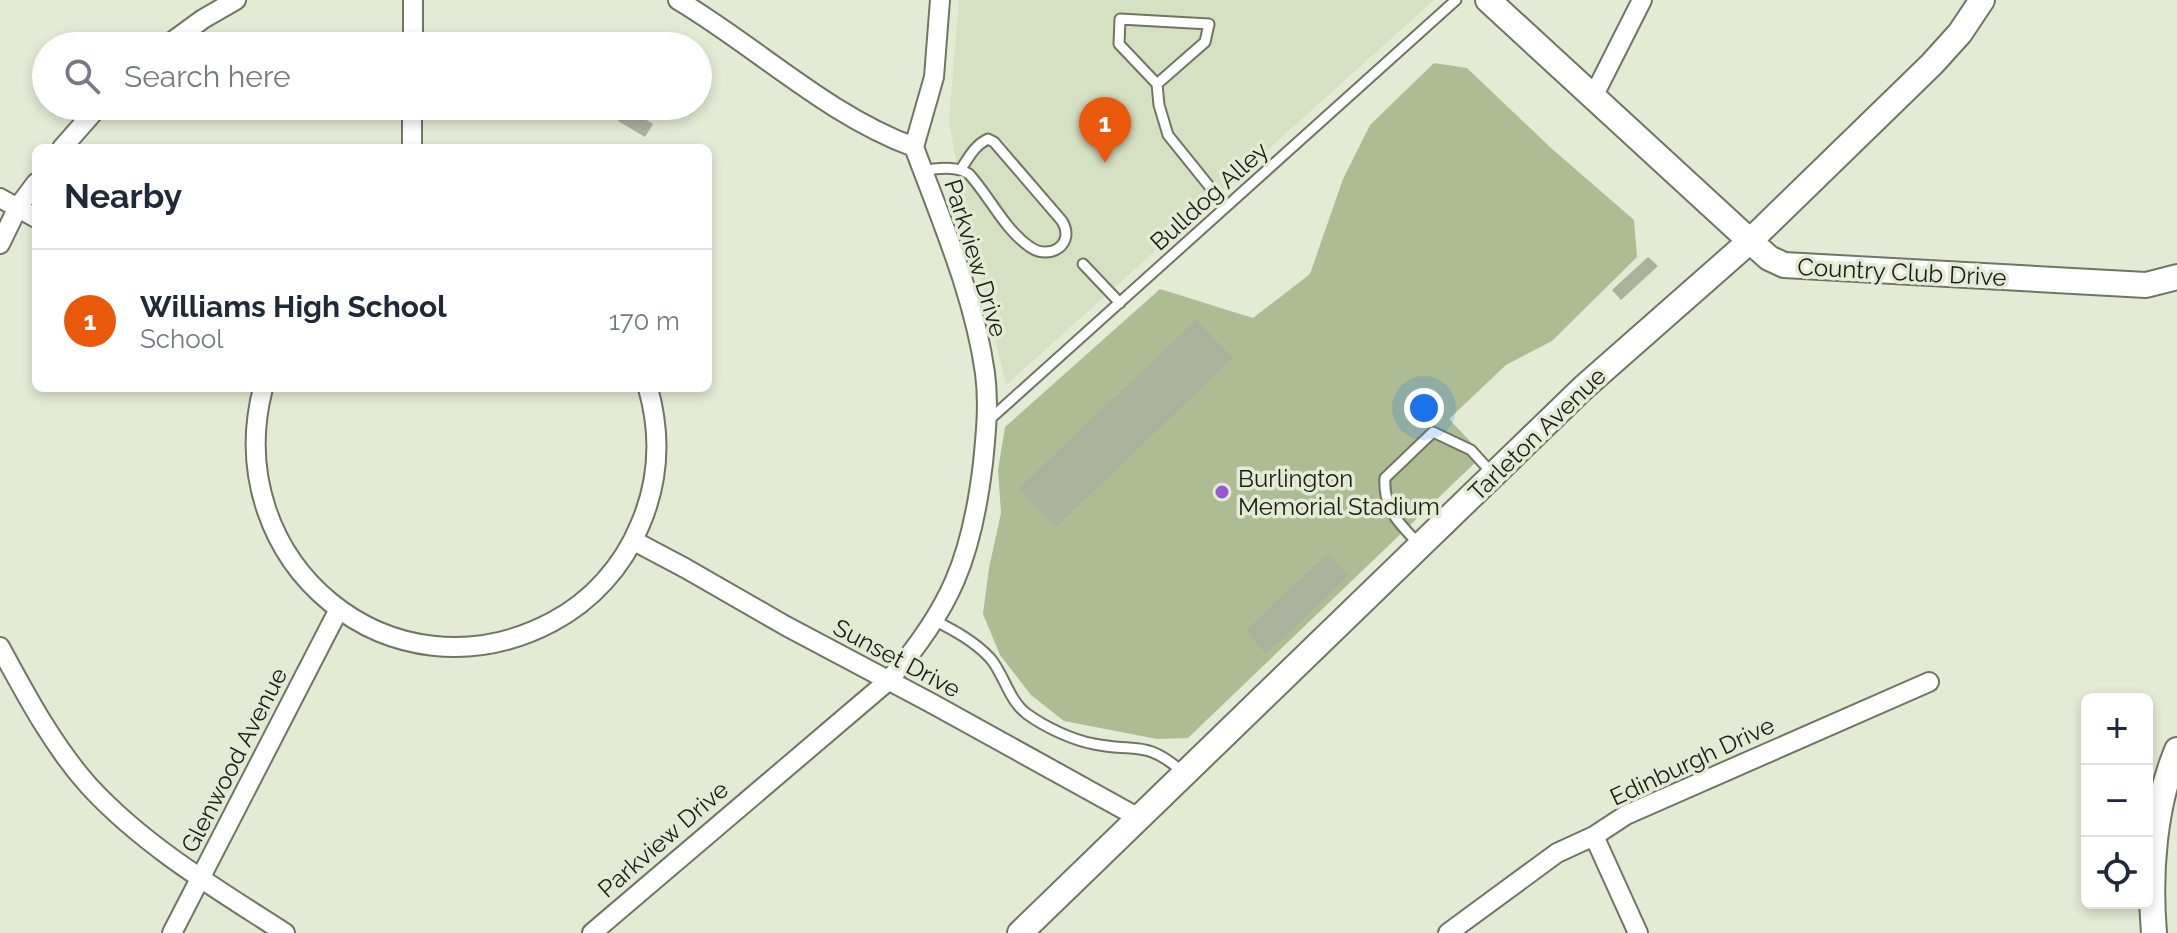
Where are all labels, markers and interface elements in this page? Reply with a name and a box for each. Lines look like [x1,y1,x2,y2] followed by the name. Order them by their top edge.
[32,32,712,120] search box
[60,54,104,98] icon: search
[124,59,291,94] text: Search here
[1079,97,1131,163] pin: 1
[1144,135,1274,257] street label: Bulldog Alley
[64,176,182,216] text: Nearby
[938,176,1014,340] street label: Parkview Drive
[1797,252,2007,292] street label: Country Club Drive
[140,289,447,324] text: Williams High School
[84,306,96,336] text: 1
[609,306,680,336] text: 170 m
[140,324,223,354] text: School
[1462,361,1612,507] street label: Tarleton Avenue
[1404,388,1444,428] your location
[1238,464,1440,521] place label: Burlington Memorial Stadium
[1213,483,1231,501] marker: Burlington Memorial Stadium
[828,612,966,704] street label: Sunset Drive
[175,663,293,857] street label: Glenwood Avenue
[2081,693,2153,909] map controls
[2081,693,2153,765] button: +
[1605,710,1779,812] street label: Edinburgh Drive
[2081,765,2153,837] button: −
[592,775,734,903] street label: Parkview Drive
[2081,837,2153,909] button: locate

